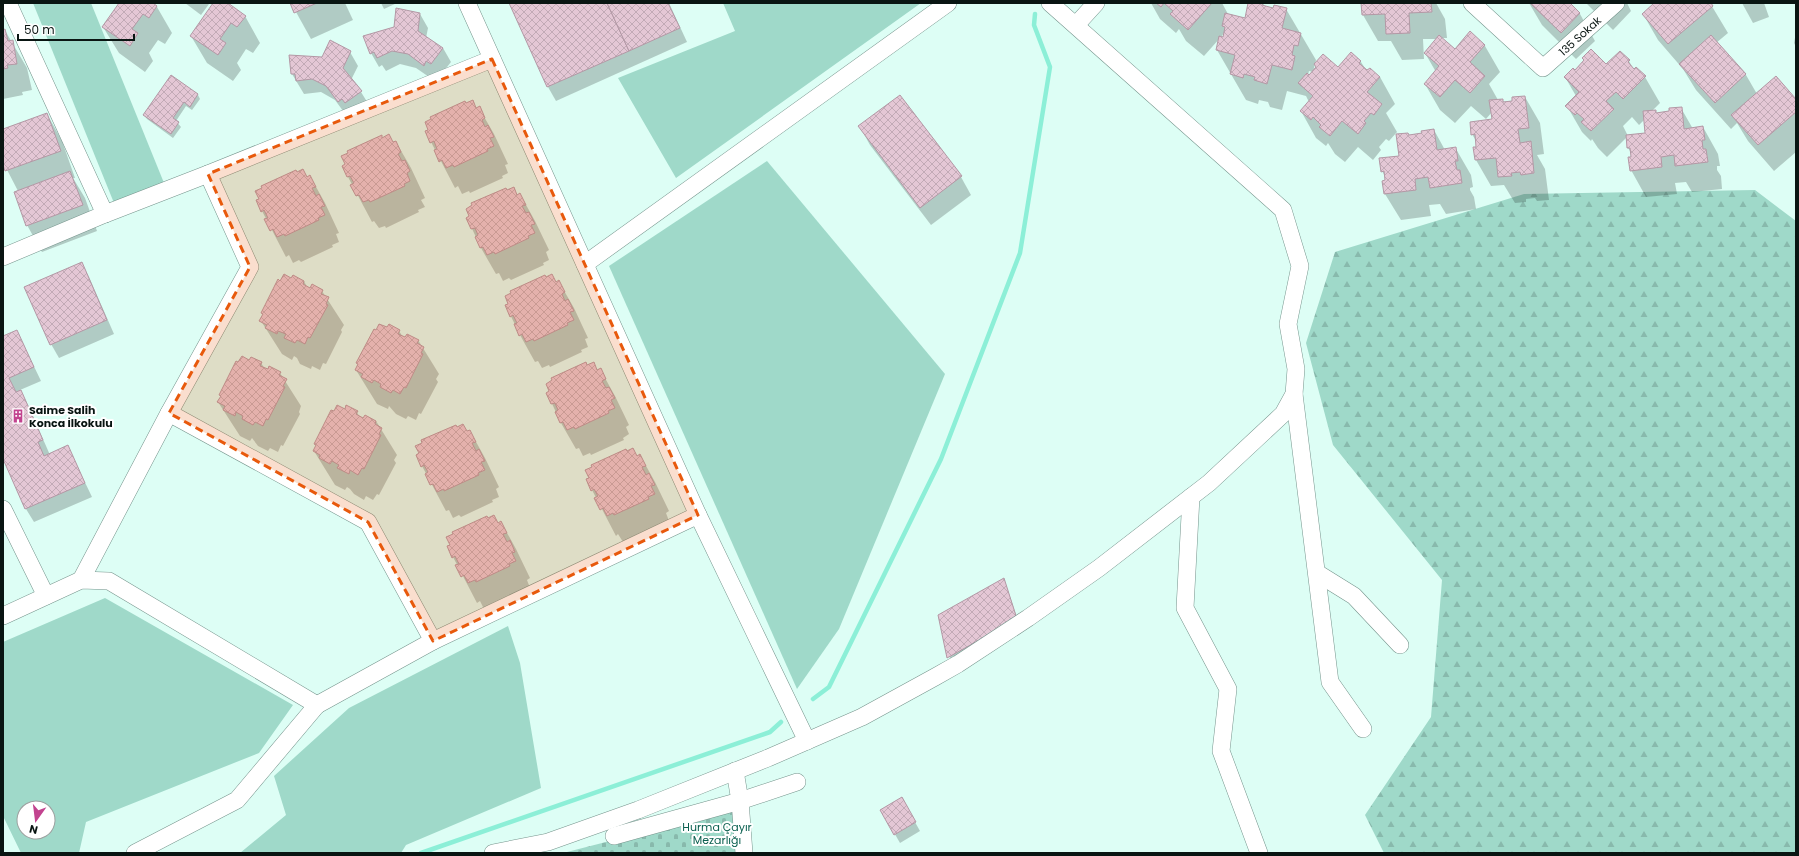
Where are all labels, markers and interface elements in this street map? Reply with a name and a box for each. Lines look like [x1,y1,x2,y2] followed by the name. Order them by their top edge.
[1555,12,1605,59] street label: 135 Sokak
[18,16,134,42] scale bar
[24,21,55,38] text: 50 m
[29,402,113,431] place label: Saime Salih Konca İlkokulu
[10,408,26,424] building icon: Saime Salih Konca İlkokulu
[16,800,56,840] north arrow
[682,819,752,848] park label: Hurma Çayır Mezarlığı
[28,821,40,838] text: N

